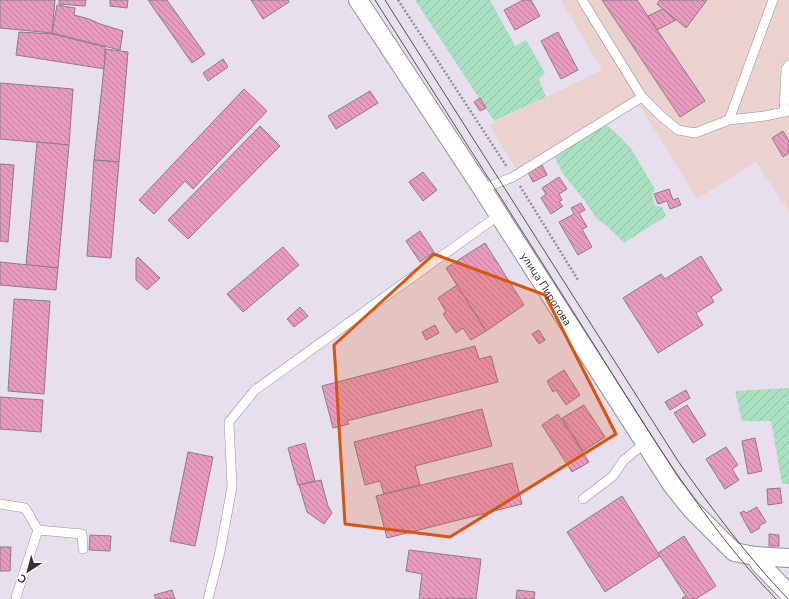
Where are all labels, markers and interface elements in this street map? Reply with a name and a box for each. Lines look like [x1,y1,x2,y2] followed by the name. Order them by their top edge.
[517,250,575,329] street label: улица Пирогова
[8,551,48,591] north arrow
[15,570,30,587] text: С

